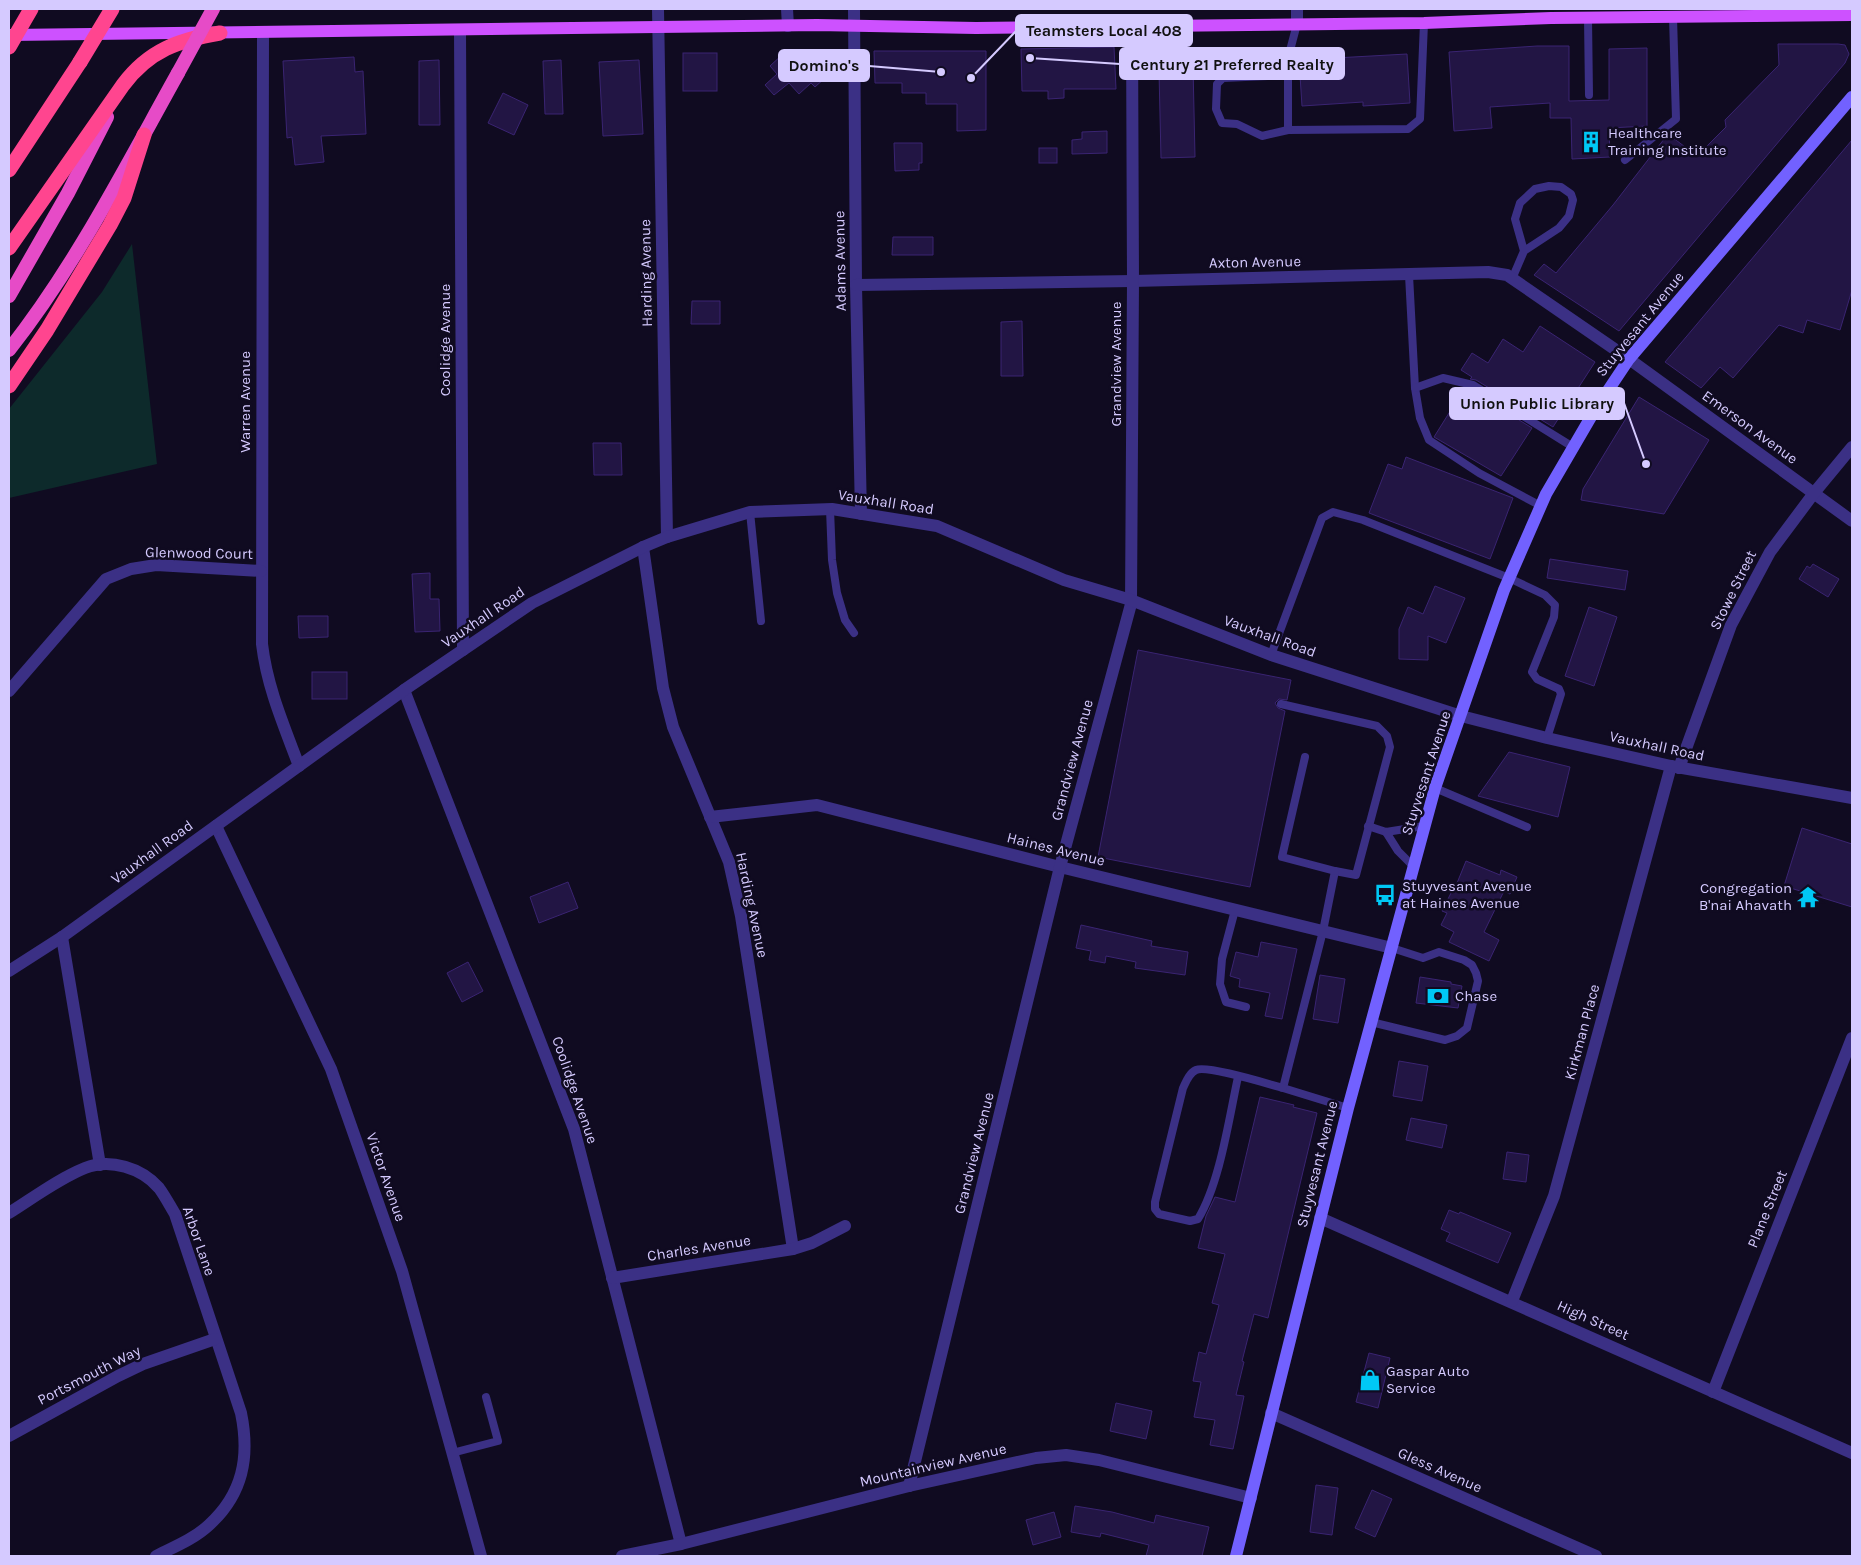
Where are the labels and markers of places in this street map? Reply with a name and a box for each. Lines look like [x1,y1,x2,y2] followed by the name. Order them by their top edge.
[1016,15,1192,46] callout: Teamsters Local 408
[1120,48,1344,79] callout: Century 21 Preferred Realty
[779,50,869,81] callout: Domino's
[1608,124,1726,159] place label: Healthcare Training Institute
[1578,129,1604,155] building icon: Healthcare Training Institute
[1450,388,1624,419] callout: Union Public Library
[1402,877,1532,912] place label: Stuyvesant Avenue at Haines Avenue
[1699,879,1792,914] place label: Congregation B'nai Ahavath
[1372,882,1398,908] bus stop icon: Stuyvesant Avenue at Haines Avenue
[1795,884,1821,910] temple icon: Congregation B'nai Ahavath
[1425,983,1451,1009] bank icon: Chase
[1455,987,1497,1005] place label: Chase
[1386,1362,1469,1397] place label: Gaspar Auto Service
[1357,1367,1383,1393] shop icon: Gaspar Auto Service

